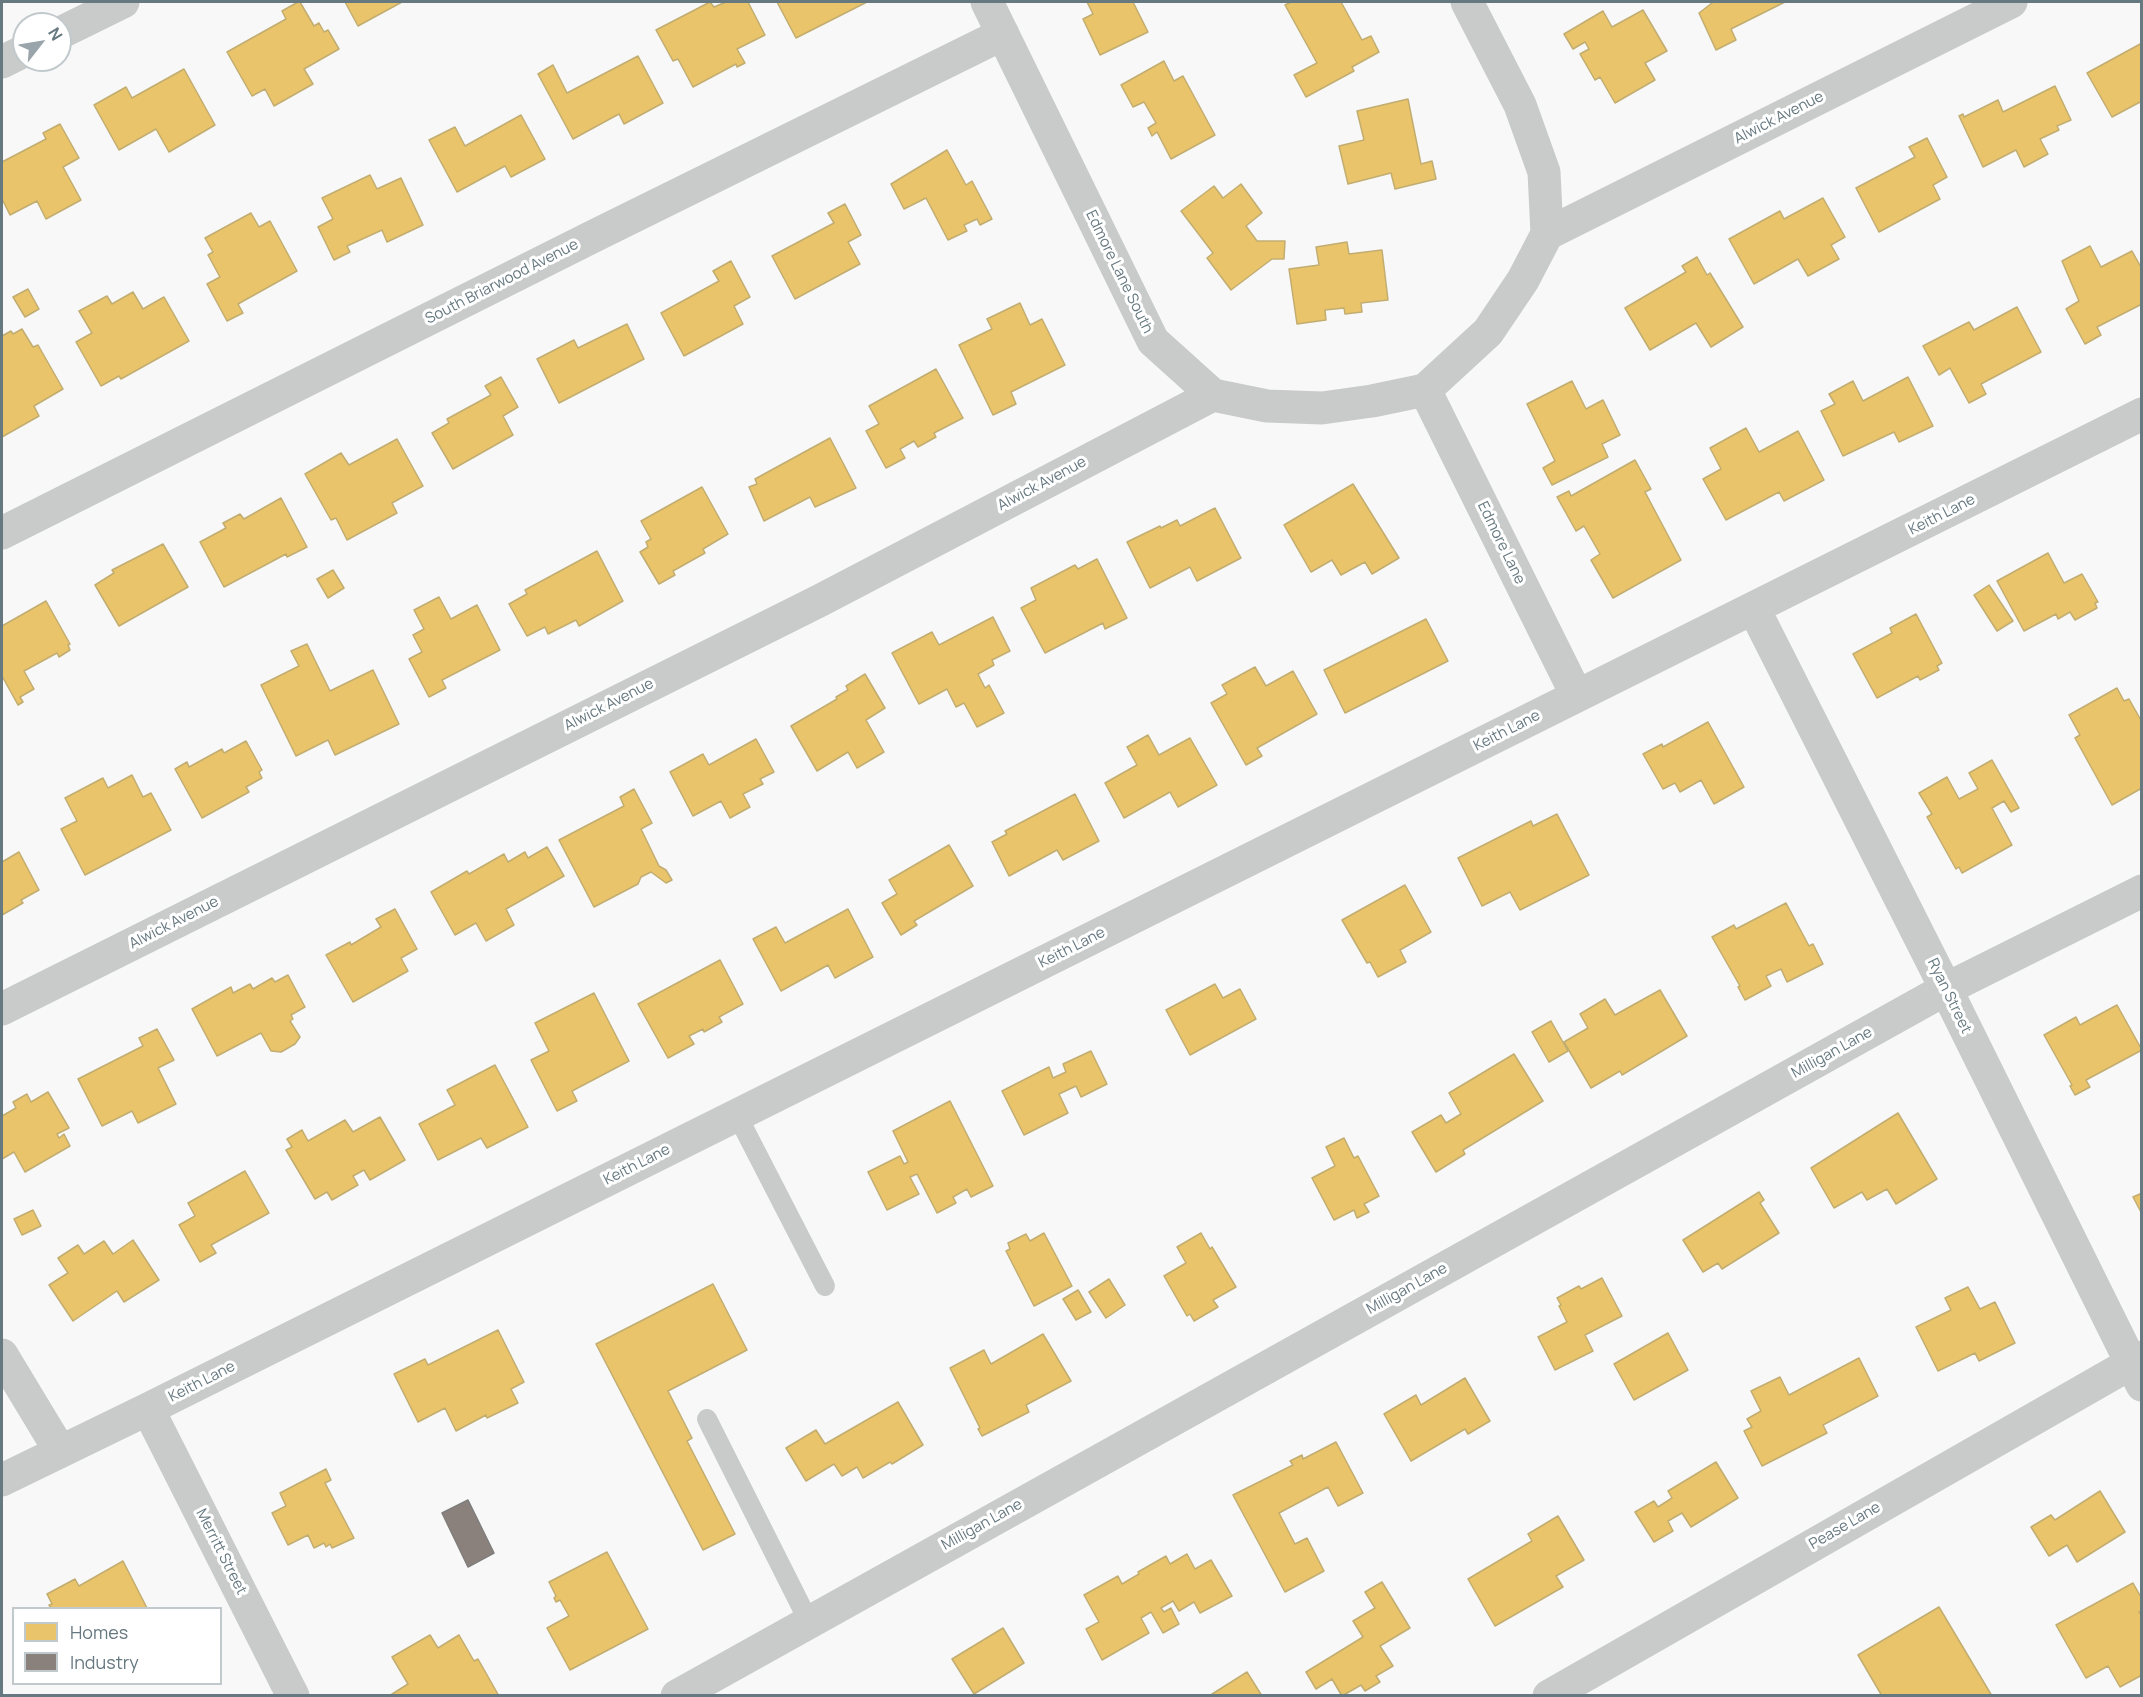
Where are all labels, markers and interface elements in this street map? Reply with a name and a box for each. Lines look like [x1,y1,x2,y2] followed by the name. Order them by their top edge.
[12,12,72,72] north arrow
[43,23,68,44] text: N
[1731,88,1827,148] street label: Alwick Avenue
[1081,208,1157,336] street label: Edmore Lane South
[423,236,581,328] street label: South Briarwood Avenue
[994,453,1090,515] street label: Alwick Avenue
[1906,491,1978,539] street label: Keith Lane
[1473,499,1529,587] street label: Edmore Lane
[561,675,657,735] street label: Alwick Avenue
[1471,707,1543,755] street label: Keith Lane
[126,893,222,953] street label: Alwick Avenue
[1036,924,1108,972] street label: Keith Lane
[1923,955,1975,1037] street label: Ryan Street
[1789,1023,1875,1083] street label: Milligan Lane
[601,1141,673,1189] street label: Keith Lane
[1364,1259,1450,1319] street label: Milligan Lane
[166,1358,238,1406] street label: Keith Lane
[939,1495,1025,1555] street label: Milligan Lane
[1806,1498,1884,1554] street label: Pease Lane
[192,1506,250,1598] street label: Merritt Street
[12,1607,222,1685] legend
[70,1620,128,1644] text: Homes
[70,1650,139,1674] text: Industry

